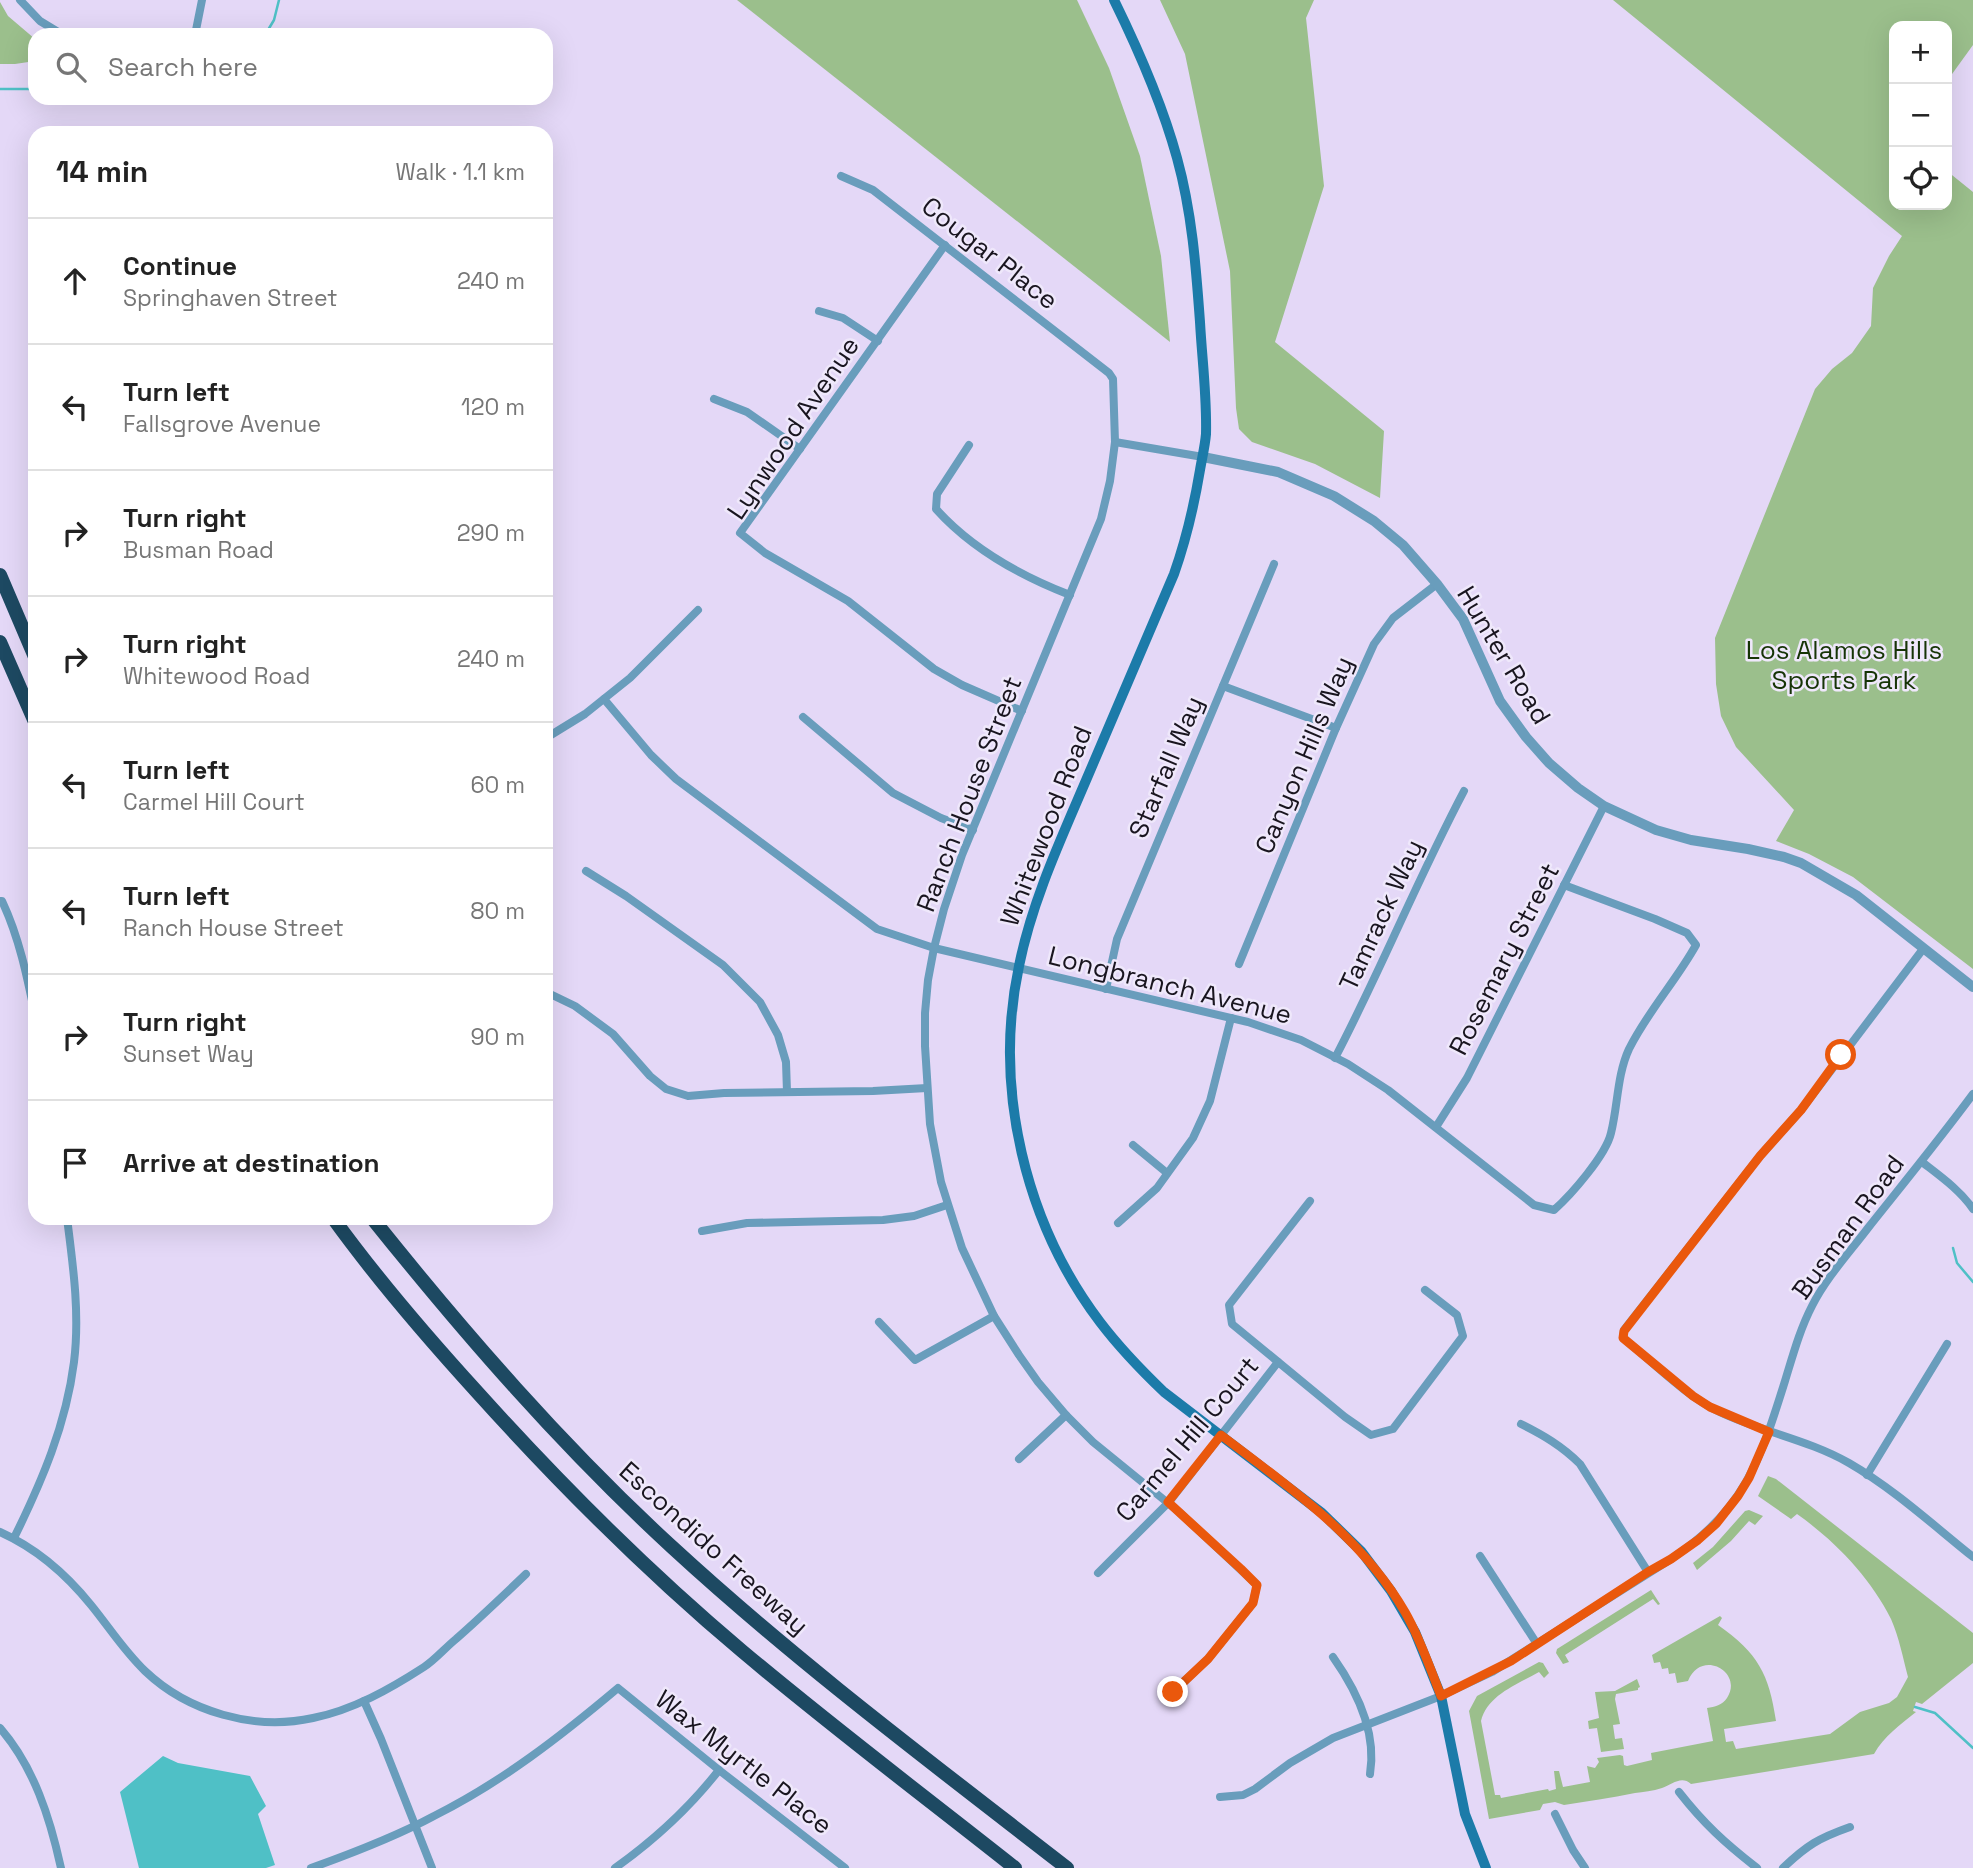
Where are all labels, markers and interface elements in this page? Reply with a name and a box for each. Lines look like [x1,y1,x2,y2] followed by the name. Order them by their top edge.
[1889,21,1952,210] map controls
[1889,21,1952,84] button: +
[28,28,553,105] search box
[52,48,90,86] icon: search
[108,50,258,84] text: Search here
[1889,84,1952,147] button: −
[1889,147,1952,210] button: locate
[56,152,148,191] text: 14 min
[396,157,525,187] text: Walk · 1.1 km
[915,189,1065,317] street label: Cougar Place
[123,249,237,283] text: Continue
[56,262,94,300] icon: ahead
[457,266,525,296] text: 240 m
[123,283,338,313] text: Springhaven Street
[719,330,867,526] street label: Lynwood Avenue
[123,375,230,409] text: Turn left
[56,388,94,426] icon: left
[461,392,525,422] text: 120 m
[123,409,321,439] text: Fallsgrove Avenue
[123,501,247,535] text: Turn right
[56,514,94,552] icon: right
[457,518,525,548] text: 290 m
[123,535,274,565] text: Busman Road
[1449,579,1559,731] street label: Hunter Road
[123,627,247,661] text: Turn right
[1746,633,1942,697] park label: Los Alamos Hills Sports Park
[56,640,94,678] icon: right
[457,644,525,674] text: 240 m
[1247,651,1361,859] street label: Canyon Hills Way
[123,661,310,691] text: Whitewood Road
[908,671,1030,917] street label: Ranch House Street
[1121,691,1211,843] street label: Starfall Way
[992,721,1100,931] street label: Whitewood Road
[123,753,230,787] text: Turn left
[56,766,94,804] icon: left
[470,770,525,800] text: 60 m
[123,787,305,817] text: Carmel Hill Court
[1331,834,1431,996] street label: Tamrack Way
[1441,857,1567,1061] street label: Rosemary Street
[123,879,230,913] text: Turn left
[56,892,94,930] icon: left
[470,896,525,926] text: 80 m
[123,913,344,943] text: Ranch House Street
[1045,938,1295,1032] street label: Longbranch Avenue
[123,1005,247,1039] text: Turn right
[56,1018,94,1056] icon: right
[470,1022,525,1052] text: 90 m
[123,1039,254,1069] text: Sunset Way
[1825,1039,1856,1070] route start
[56,1144,94,1182] icon: arrive
[123,1146,380,1180] text: Arrive at destination
[1784,1148,1912,1306] street label: Busman Road
[1108,1349,1266,1529] street label: Carmel Hill Court
[612,1454,816,1642] street label: Escondido Freeway
[1157,1676,1188,1707] route end
[649,1682,839,1842] street label: Wax Myrtle Place

